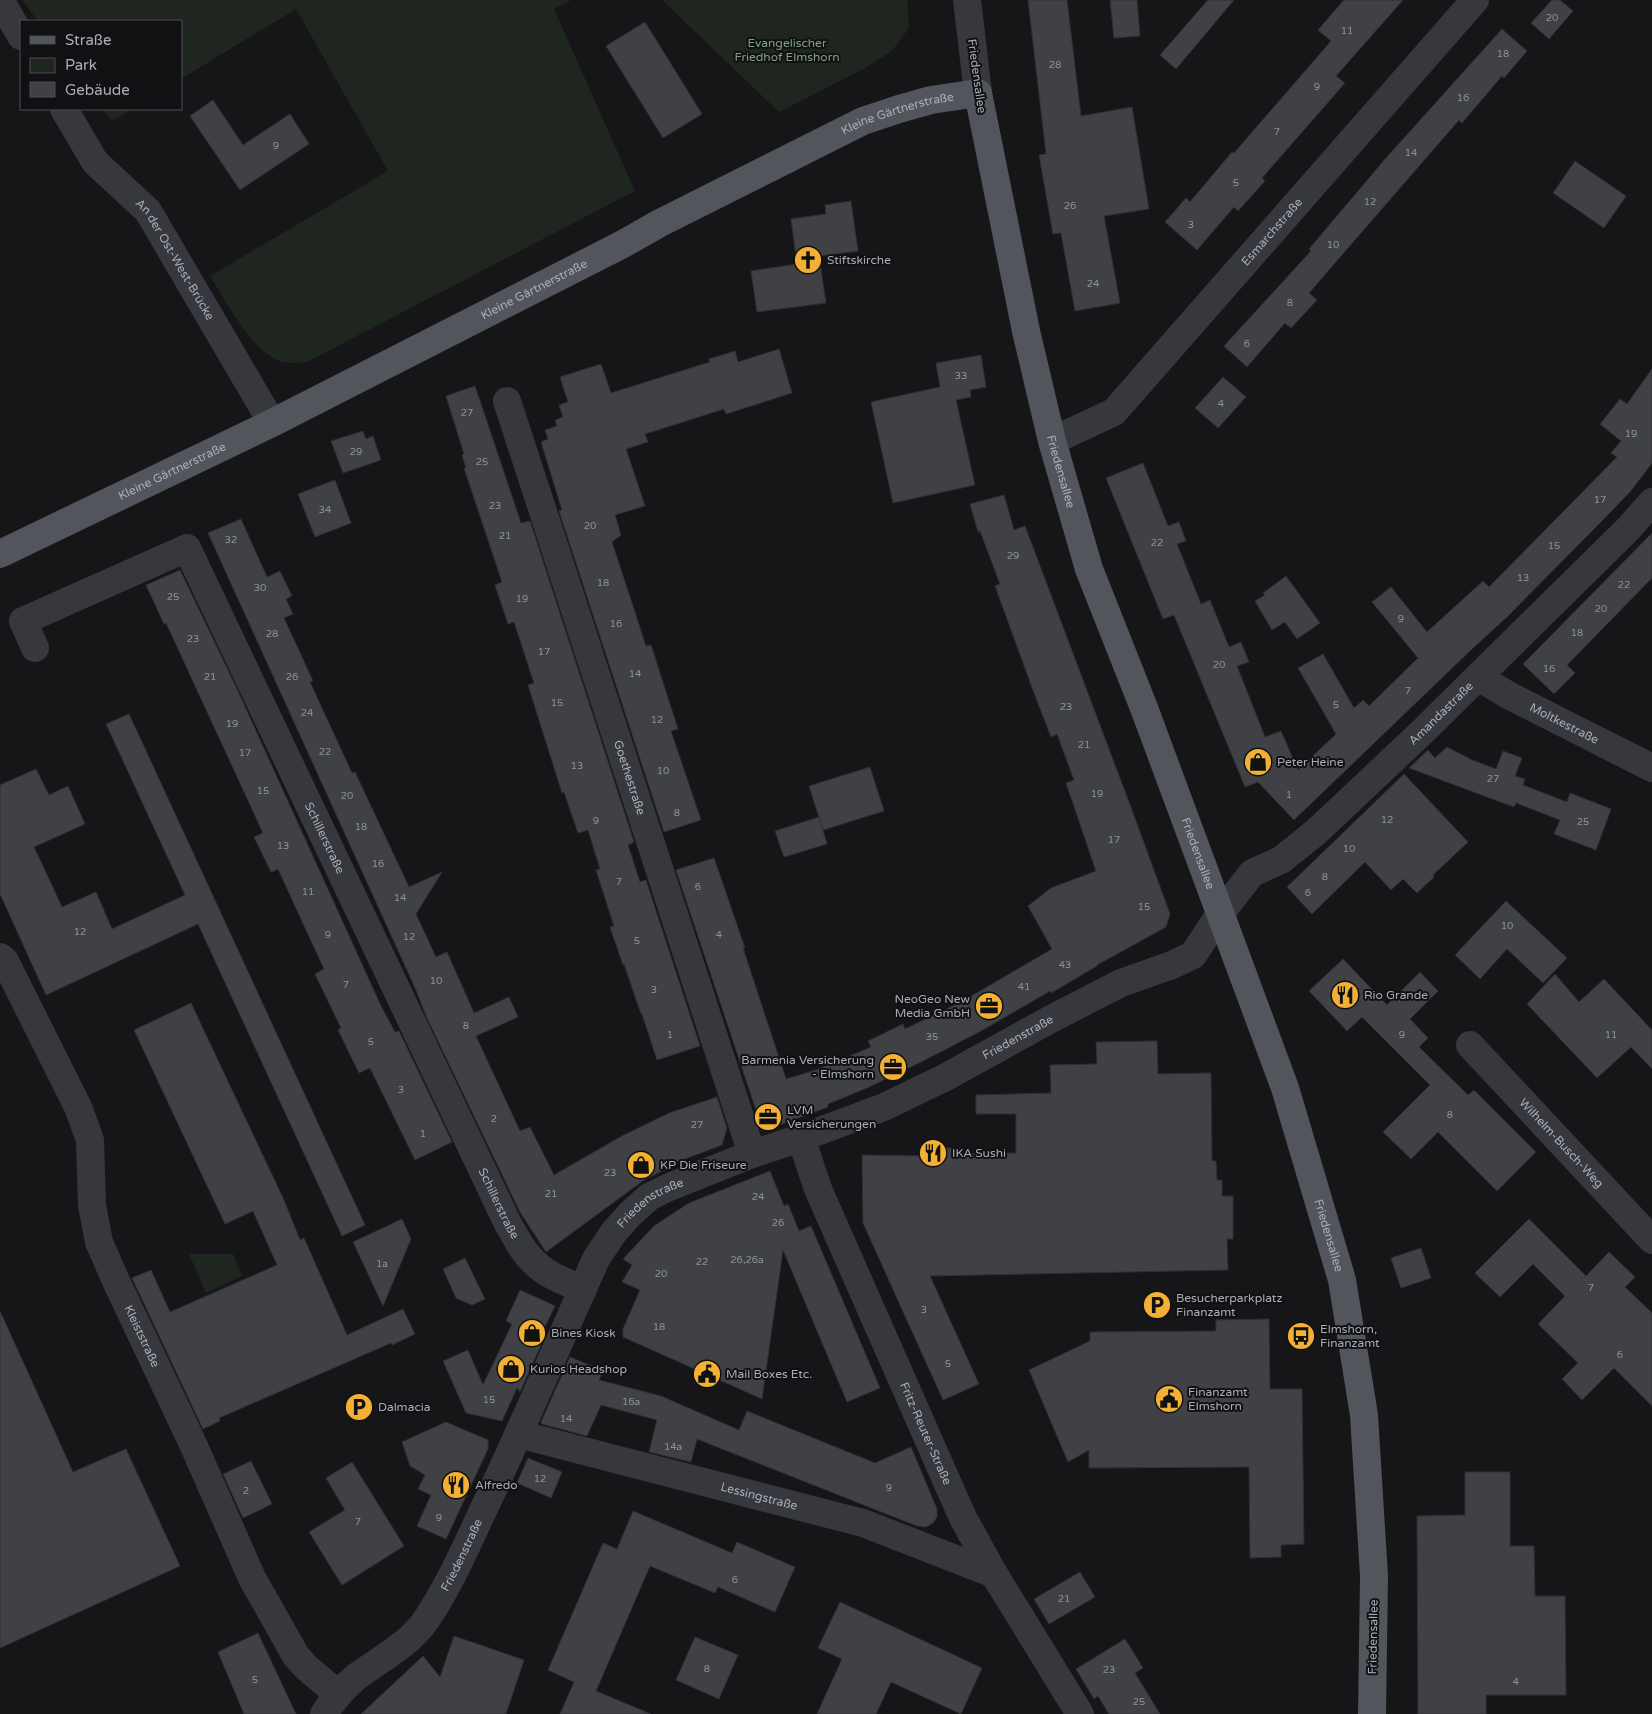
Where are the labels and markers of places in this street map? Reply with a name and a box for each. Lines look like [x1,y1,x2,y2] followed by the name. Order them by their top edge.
[793,245,823,275] church icon: Stiftskirche
[827,253,891,267] place label: Stiftskirche
[1243,747,1273,777] shop icon: Peter Heine
[1277,755,1344,769] place label: Peter Heine
[1330,980,1360,1010] restaurant icon: Rio Grande
[1364,988,1428,1002] place label: Rio Grande
[974,991,1004,1021] office icon: NeoGeo New Media GmbH
[895,992,970,1020] place label: NeoGeo New Media GmbH
[878,1052,908,1082] office icon: Barmenia Versicherung - Elmshorn
[741,1053,874,1081] place label: Barmenia Versicherung - Elmshorn
[753,1102,783,1132] office icon: LVM Versicherungen
[787,1103,876,1131] place label: LVM Versicherungen
[918,1138,948,1168] restaurant icon: IKA Sushi
[952,1146,1006,1160] place label: IKA Sushi
[626,1150,656,1180] shop icon: KP Die Friseure
[660,1158,747,1172] place label: KP Die Friseure
[1142,1290,1172,1320] parking icon: Besucherparkplatz Finanzamt
[1176,1291,1282,1319] place label: Besucherparkplatz Finanzamt
[517,1318,547,1348] shop icon: Bines Kiosk
[1286,1321,1316,1351] bus stop icon: Elmshorn, Finanzamt
[1320,1322,1380,1350] place label: Elmshorn, Finanzamt
[551,1326,616,1340] place label: Bines Kiosk
[496,1354,526,1384] shop icon: Kurios Headshop
[692,1359,722,1389] public building icon: Mail Boxes Etc.
[530,1362,627,1376] place label: Kurios Headshop
[726,1367,812,1381] place label: Mail Boxes Etc.
[1154,1384,1184,1414] public building icon: Finanzamt Elmshorn
[1188,1385,1248,1413] place label: Finanzamt Elmshorn
[344,1392,374,1422] parking icon: Dalmacia
[378,1400,431,1414] place label: Dalmacia
[441,1470,471,1500] restaurant icon: Alfredo
[475,1478,518,1492] place label: Alfredo

